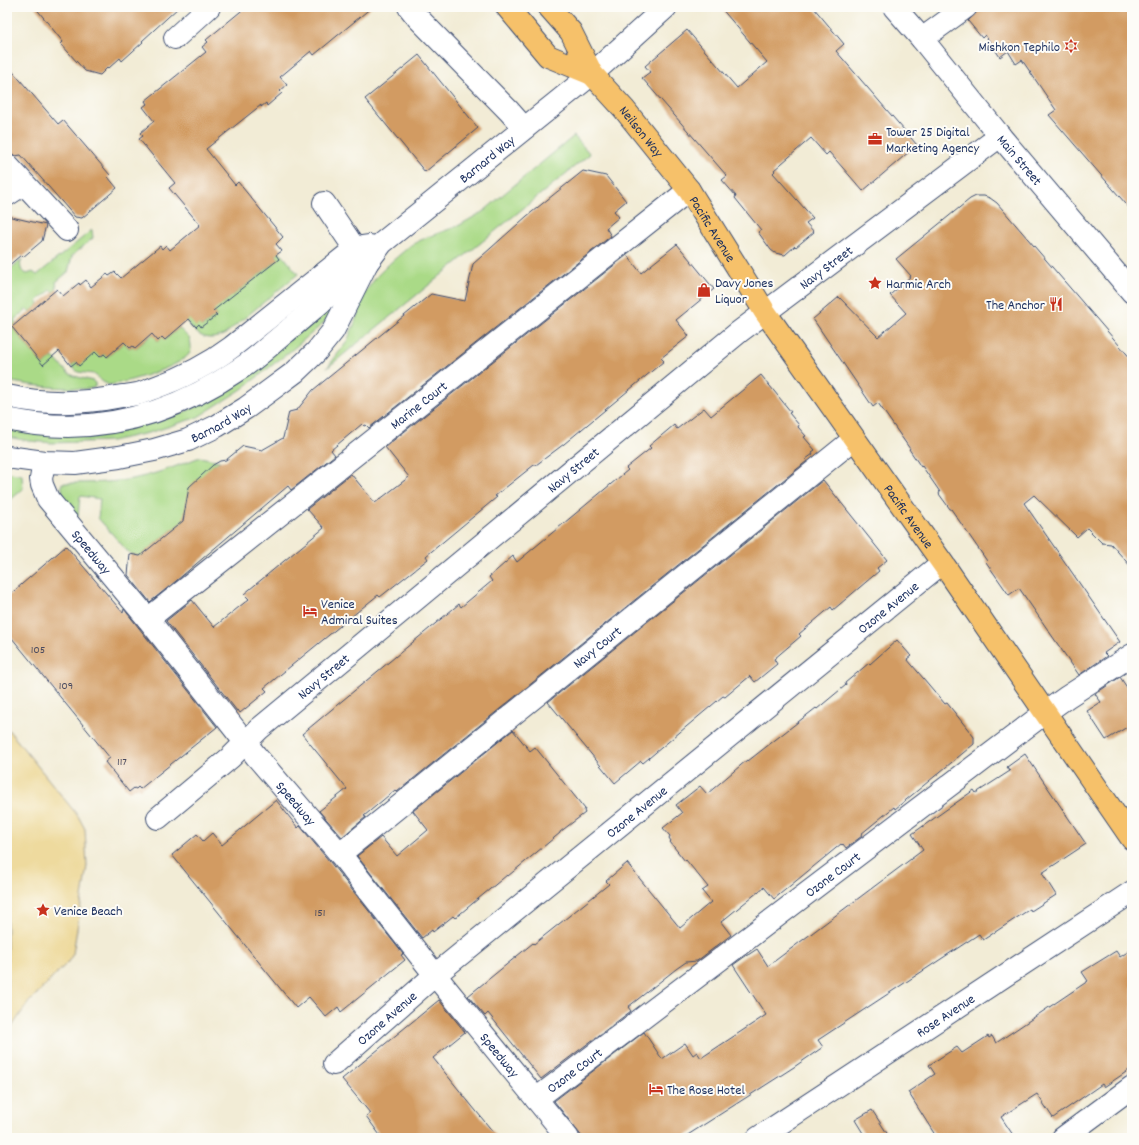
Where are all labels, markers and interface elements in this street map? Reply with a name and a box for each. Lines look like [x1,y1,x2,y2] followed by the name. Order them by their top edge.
[979,38,1060,58] place label: Mishkon Tephilo
[1063,38,1079,54] synagogue icon: Mishkon Tephilo
[613,102,667,163] street label: Neilson Way
[886,123,979,159] place label: Tower 25 Digital Marketing Agency
[456,131,520,189] street label: Barnard Way
[867,131,883,147] office icon: Tower 25 Digital Marketing Agency
[991,131,1046,191] street label: Main Street
[683,193,740,267] street label: Pacific Avenue
[796,242,858,295] street label: Navy Street
[715,274,773,310] place label: Davy Jones Liquor
[867,275,883,291] place icon: Harmic Arch
[886,275,951,295] place label: Harmic Arch
[696,282,712,298] shop icon: Davy Jones Liquor
[986,296,1046,316] place label: The Anchor
[1048,296,1064,312] restaurant icon: The Anchor
[387,377,452,435] street label: Marine Court
[188,399,257,449] street label: Barnard Way
[544,443,604,499] street label: Navy Street
[878,481,937,553] street label: Pacific Avenue
[66,526,115,580] street label: Speedway
[854,578,924,640] street label: Ozone Avenue
[321,595,398,631] place label: Venice Admiral Suites
[302,603,318,619] hotel icon: Venice Admiral Suites
[569,622,627,674] street label: Navy Court
[31,642,45,659] house number: 105
[294,650,355,705] street label: Navy Street
[59,678,73,695] house number: 109
[117,754,127,771] house number: 117
[270,778,320,831] street label: Speedway
[603,782,673,844] street label: Ozone Avenue
[802,848,866,903] street label: Ozone Court
[35,902,51,918] place icon: Venice Beach
[54,902,122,922] place label: Venice Beach
[315,905,325,922] house number: 151
[354,987,422,1051] street label: Ozone Avenue
[913,990,980,1043] street label: Rose Avenue
[474,1029,523,1083] street label: Speedway
[543,1044,607,1099] street label: Ozone Court
[648,1081,664,1097] hotel icon: The Rose Hotel
[667,1081,745,1101] place label: The Rose Hotel

